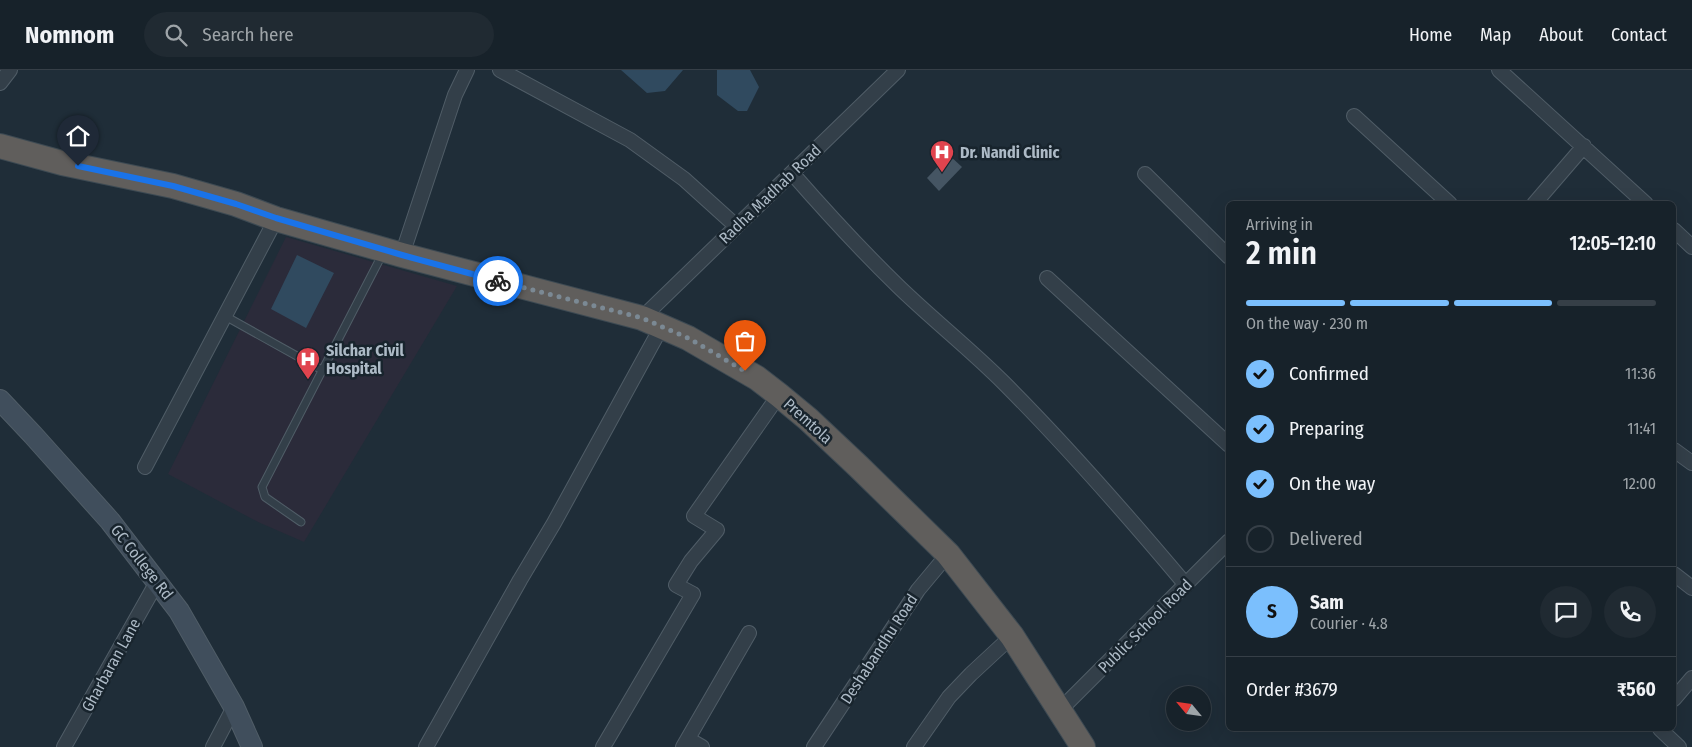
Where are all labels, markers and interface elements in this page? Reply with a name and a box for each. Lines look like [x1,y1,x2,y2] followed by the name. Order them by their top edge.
[144,12,494,57] search box
[25,21,114,49] text: Nomnom
[162,21,190,49] icon: search
[202,23,294,46] text: Search here
[1409,24,1452,46] text: Home
[1480,24,1511,46] text: Map
[1539,24,1583,46] text: About
[1611,24,1667,46] text: Contact
[57,115,99,166] pin
[64,122,92,150] icon: home
[929,139,955,173] hospital icon: Dr. Nandi Clinic
[715,140,825,248] street label: Radha Madhab Road
[960,143,1059,162] place label: Dr. Nandi Clinic
[1246,215,1313,234] text: Arriving in
[1570,232,1656,255] text: 12:05–12:10
[1246,234,1317,272] text: 2 min
[473,256,523,306] courier
[484,267,512,295] icon: bike
[1246,314,1368,333] text: On the way · 230 m
[724,320,766,371] pin
[731,327,759,355] icon: bag
[326,341,404,378] place label: Silchar Civil Hospital
[295,346,321,380] hospital icon: Silchar Civil Hospital
[1246,360,1274,388] icon: check
[1289,362,1369,385] text: Confirmed
[1625,364,1656,383] text: 11:36
[780,394,836,448] street label: Premtola
[1246,415,1274,443] icon: check
[1289,417,1364,440] text: Preparing
[1627,419,1656,438] text: 11:41
[1246,470,1274,498] icon: check
[1289,472,1375,495] text: On the way
[1623,474,1656,493] text: 12:00
[107,521,177,603] street label: GC College Rd
[1289,527,1363,550] text: Delivered
[1094,575,1196,677] street label: Public School Road
[1540,586,1592,638] button: chat
[1604,586,1656,638] button: phone
[836,590,922,708] street label: Deshabandhu Road
[1310,591,1344,614] text: Sam
[1267,600,1277,623] text: S
[1310,614,1388,633] text: Courier · 4.8
[78,615,144,715] street label: Gharbaran Lane
[1246,678,1338,701] text: Order #3679
[1617,678,1656,701] text: ₹560
[1166,686,1211,731] north arrow
[1166,686,1211,731] map controls

